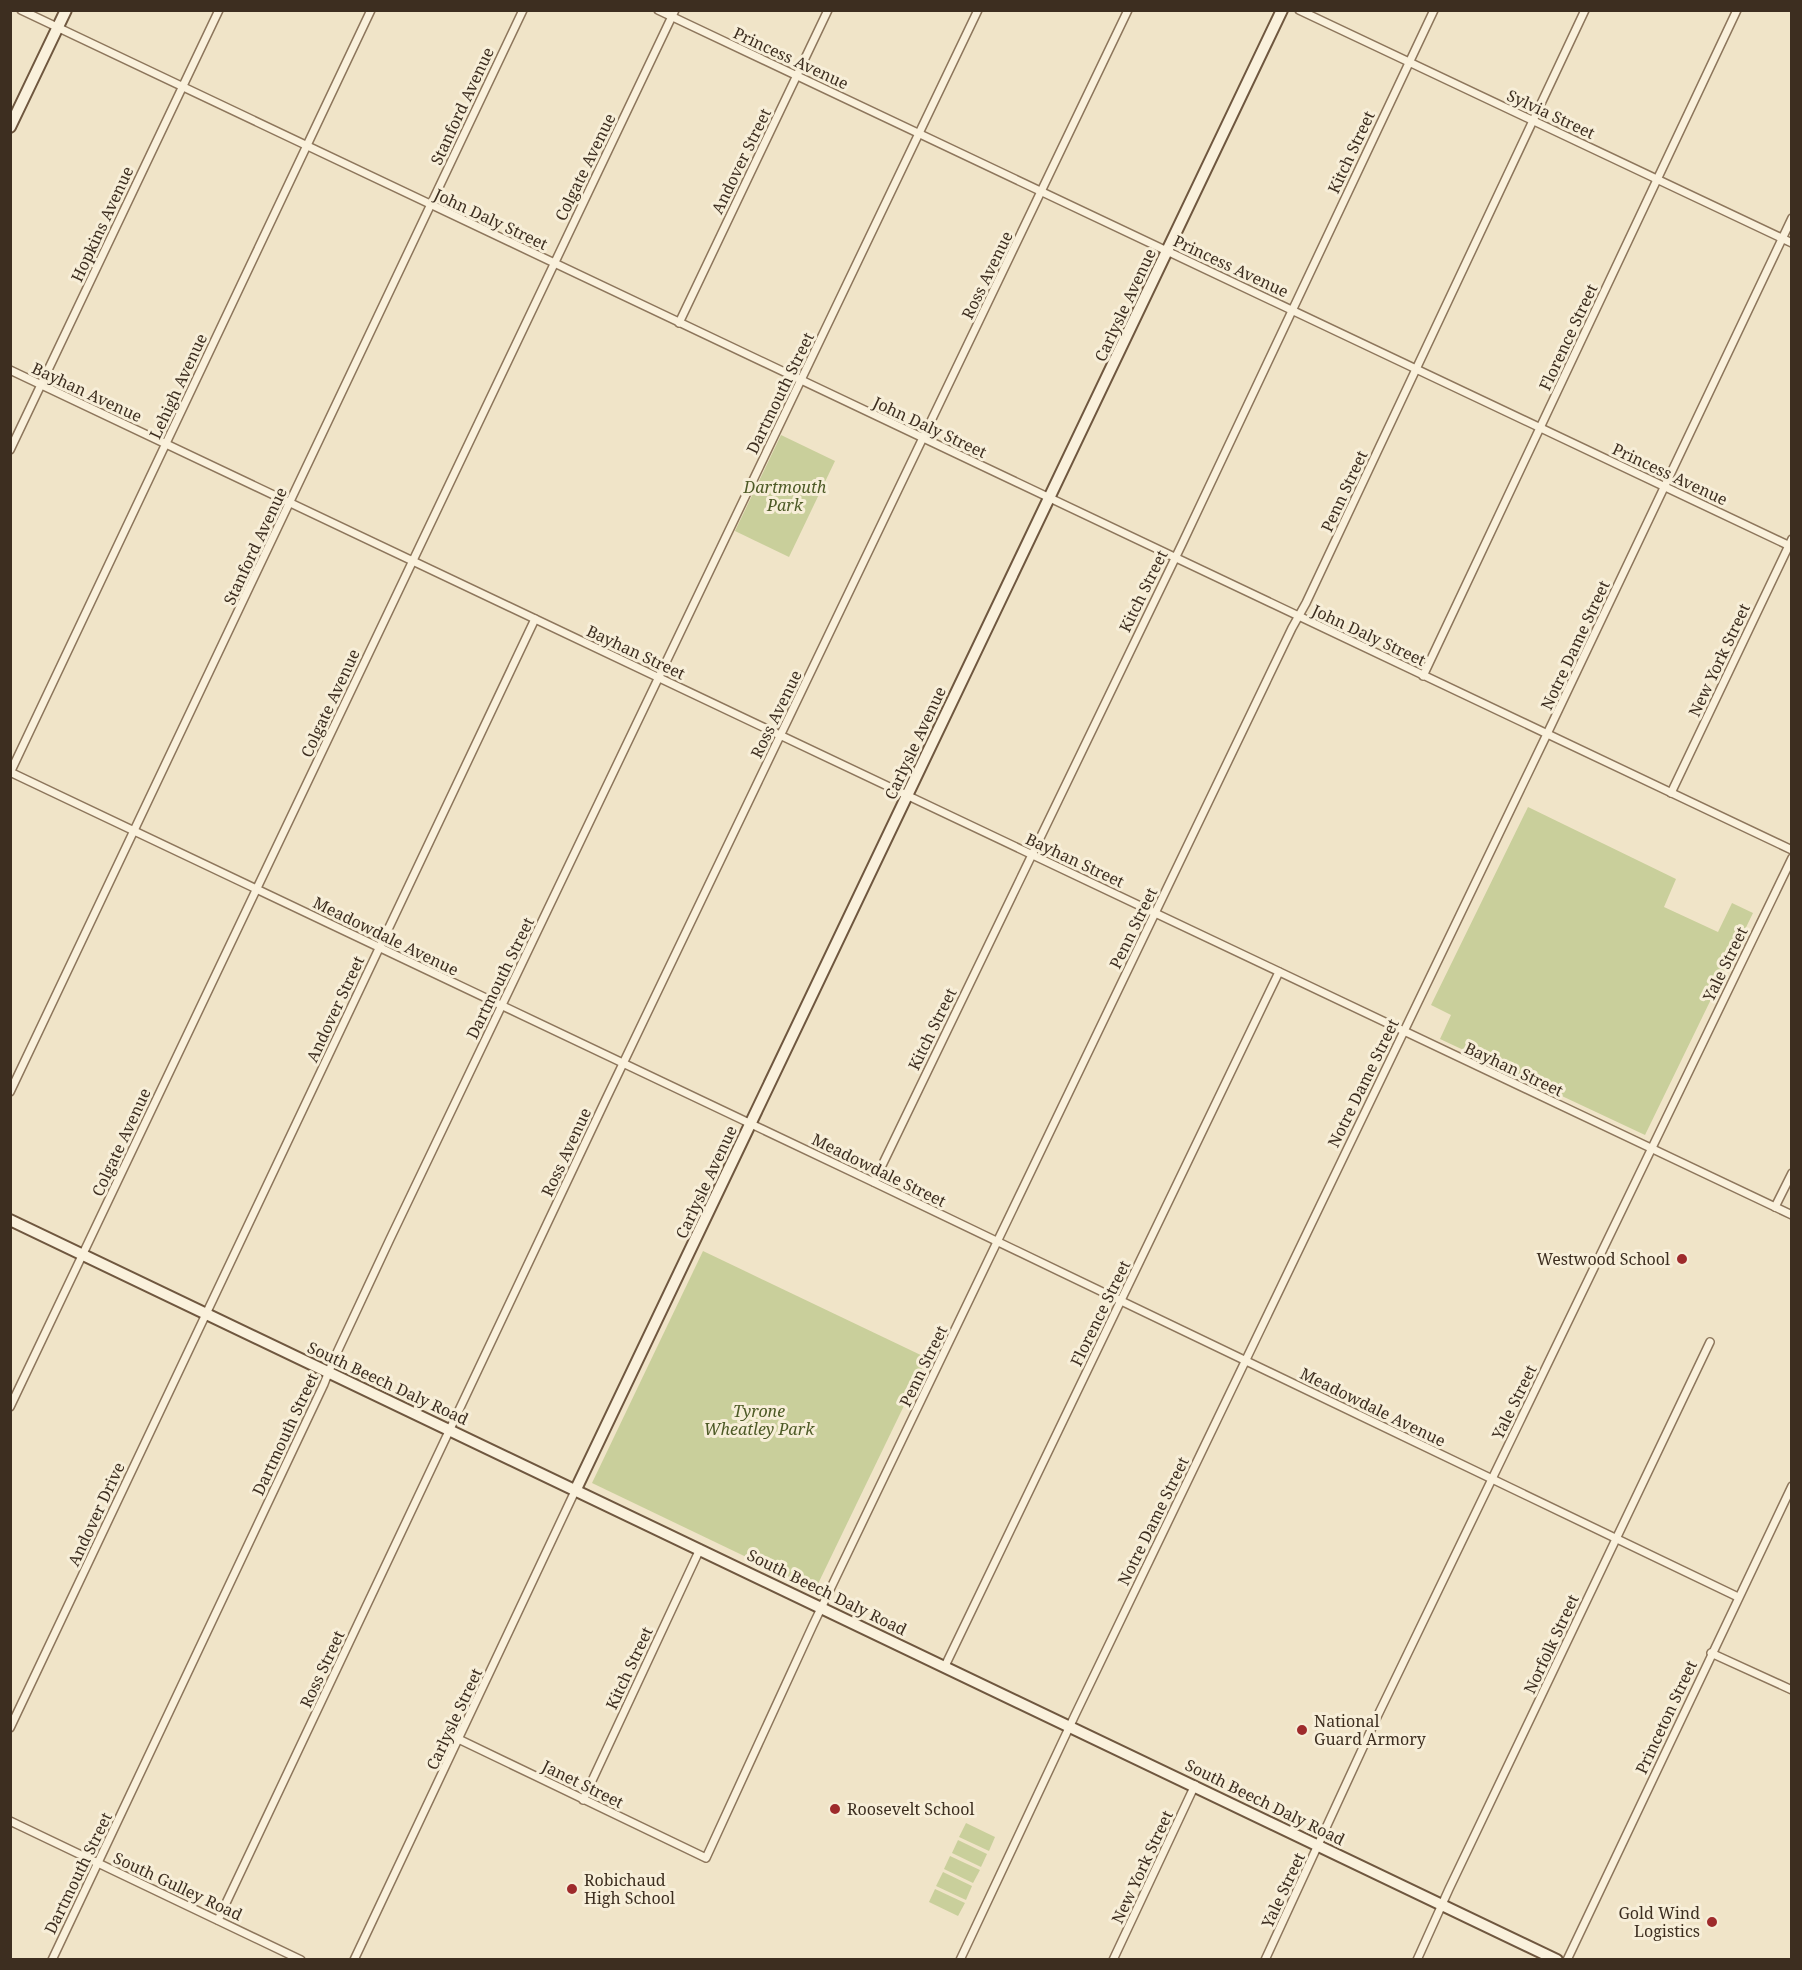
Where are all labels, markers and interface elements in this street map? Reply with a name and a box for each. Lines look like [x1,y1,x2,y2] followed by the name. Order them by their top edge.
[730,22,852,94] street label: Princess Avenue
[425,44,499,168] street label: Stanford Avenue
[1503,84,1599,144] street label: Sylvia Street
[706,104,776,217] street label: Andover Street
[1322,107,1380,197] street label: Kitch Street
[549,110,621,224] street label: Colgate Avenue
[66,163,138,285] street label: Hopkins Avenue
[430,183,552,255] street label: John Daly Street
[956,227,1018,323] street label: Ross Avenue
[1170,230,1292,302] street label: Princess Avenue
[1089,245,1161,365] street label: Carlysle Avenue
[1534,280,1602,394] street label: Florence Street
[741,328,819,458] street label: Dartmouth Street
[144,330,212,442] street label: Lehigh Avenue
[28,357,146,427] street label: Bayhan Avenue
[869,391,991,463] street label: John Daly Street
[1609,438,1731,510] street label: Princess Avenue
[1316,446,1373,535] street label: Penn Street
[743,476,827,516] park label: Dartmouth Park
[218,484,292,608] street label: Stanford Avenue
[1114,546,1173,636] street label: Kitch Street
[1535,576,1615,713] street label: Notre Dame Street
[1308,599,1430,671] street label: John Daly Street
[1683,600,1755,720] street label: New York Street
[583,620,689,685] street label: Bayhan Street
[295,645,365,761] street label: Colgate Avenue
[745,666,807,762] street label: Ross Avenue
[879,683,951,803] street label: Carlysle Avenue
[1022,828,1128,893] street label: Bayhan Street
[1104,883,1162,972] street label: Penn Street
[310,891,462,981] street label: Meadowdale Avenue
[461,913,539,1043] street label: Dartmouth Street
[1697,923,1753,1006] street label: Yale Street
[301,952,369,1066] street label: Andover Street
[903,984,962,1074] street label: Kitch Street
[1322,1015,1404,1151] street label: Notre Dame Street
[1461,1037,1567,1102] street label: Bayhan Street
[86,1084,156,1200] street label: Colgate Avenue
[536,1104,596,1200] street label: Ross Avenue
[670,1122,742,1242] street label: Carlysle Avenue
[808,1128,950,1212] street label: Meadowdale Street
[1536,1248,1670,1270] place label: Westwood School
[1675,1252,1689,1266] marker: Westwood School
[1065,1256,1135,1370] street label: Florence Street
[894,1321,952,1410] street label: Penn Street
[304,1336,472,1430] street label: South Beech Daly Road
[1486,1361,1542,1444] street label: Yale Street
[1297,1362,1449,1452] street label: Meadowdale Avenue
[247,1369,323,1499] street label: Dartmouth Street
[704,1400,815,1440] park label: Tyrone Wheatley Park
[1112,1453,1194,1589] street label: Notre Dame Street
[62,1458,130,1570] street label: Andover Drive
[743,1544,911,1640] street label: South Beech Daly Road
[1518,1590,1584,1697] street label: Norfolk Street
[600,1623,658,1713] street label: Kitch Street
[295,1626,350,1711] street label: Ross Street
[1630,1656,1702,1777] street label: Princeton Street
[421,1664,487,1773] street label: Carlysle Street
[1314,1710,1427,1750] place label: National Guard Armory
[1295,1723,1309,1737] marker: National Guard Armory
[538,1754,628,1813] street label: Janet Street
[1181,1754,1349,1850] street label: South Beech Daly Road
[847,1798,975,1820] place label: Roosevelt School
[828,1802,842,1816] marker: Roosevelt School
[1106,1807,1178,1927] street label: New York Street
[39,1808,117,1938] street label: Dartmouth Street
[110,1846,246,1926] street label: South Gulley Road
[1256,1849,1310,1932] street label: Yale Street
[584,1869,675,1909] place label: Robichaud High School
[565,1882,579,1896] marker: Robichaud High School
[1618,1902,1700,1942] place label: Gold Wind Logistics
[1705,1915,1719,1929] marker: Gold Wind Logistics

